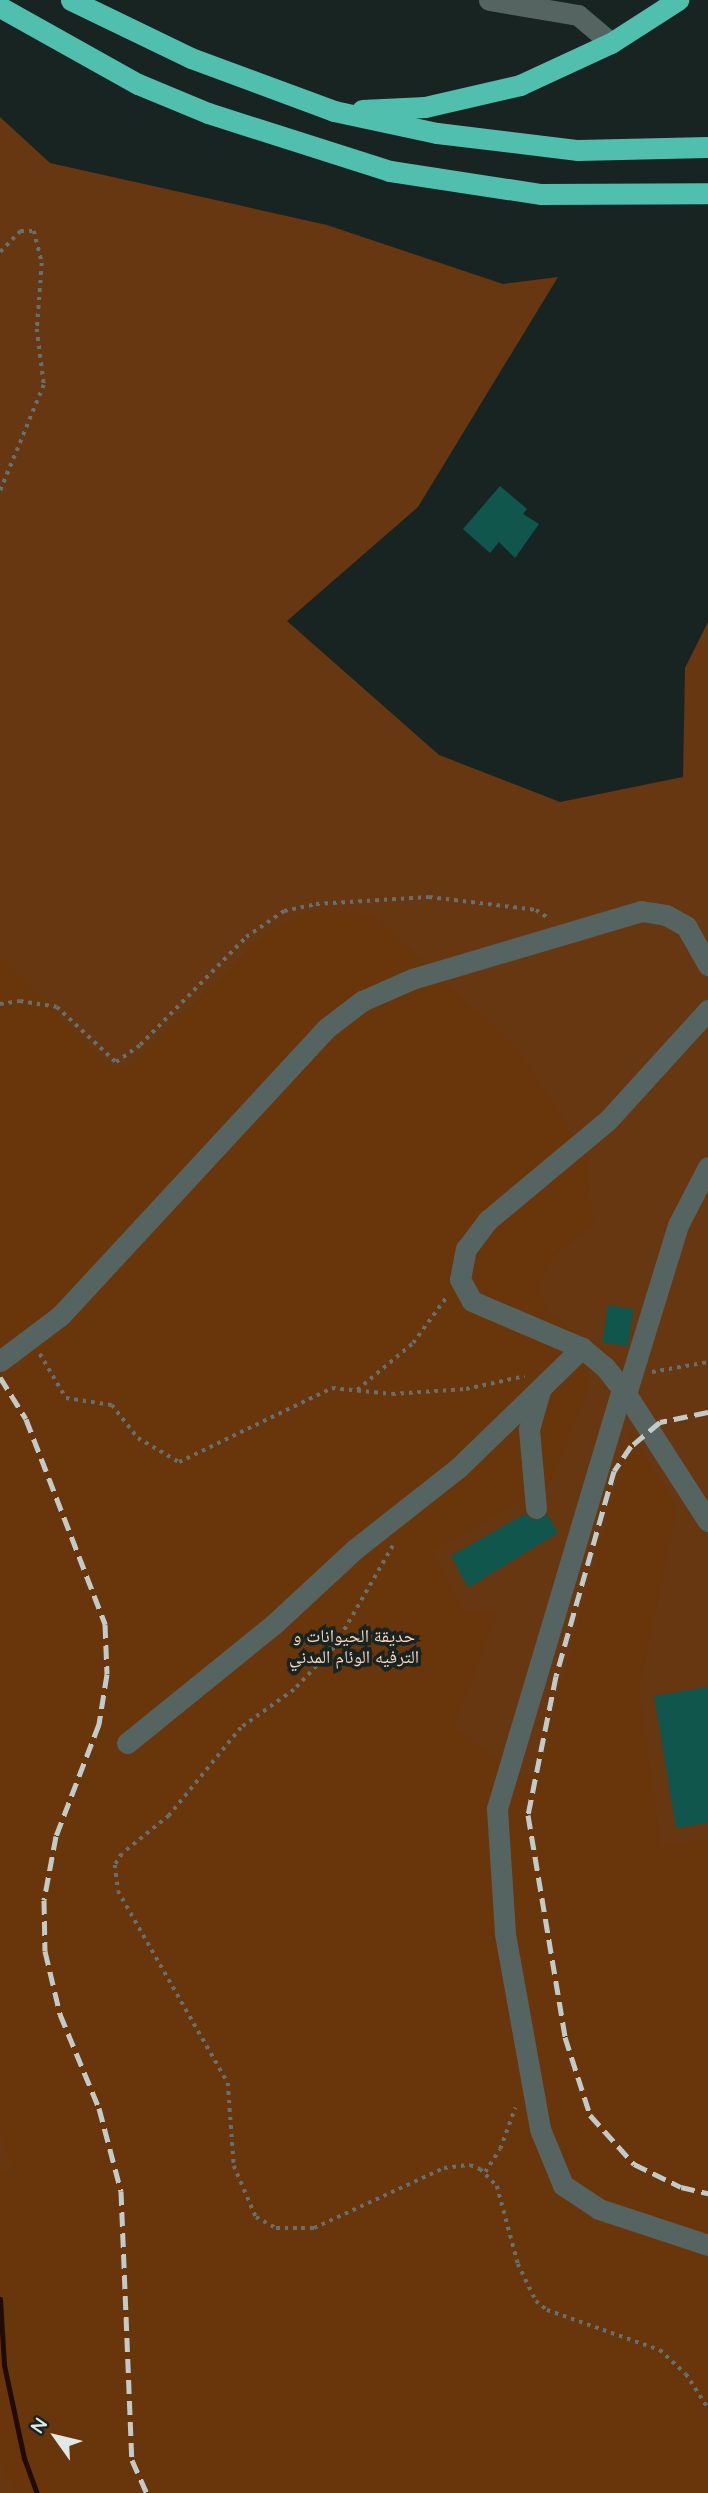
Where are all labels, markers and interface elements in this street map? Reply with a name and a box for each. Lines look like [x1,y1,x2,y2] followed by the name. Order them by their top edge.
[289,1626,419,1668] park label: حديقة الحيوانات و الترفيه الوئام المدني
[21,2402,91,2472] north arrow
[25,2413,52,2438] text: N

